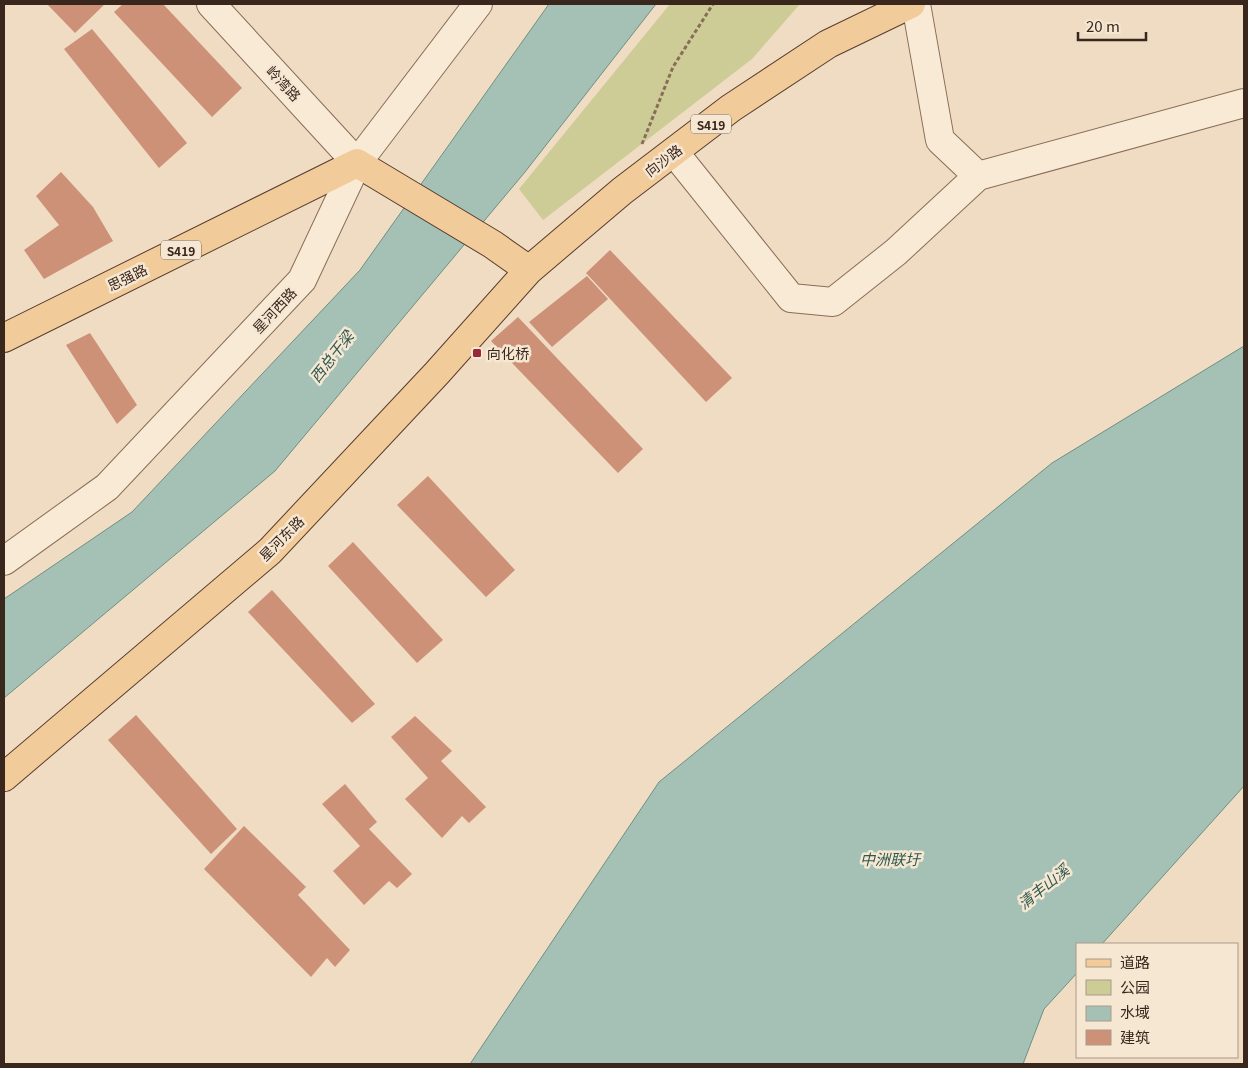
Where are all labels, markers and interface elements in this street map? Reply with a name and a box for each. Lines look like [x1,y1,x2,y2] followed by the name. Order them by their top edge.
[1078,10,1146,42] scale bar
[1086,15,1120,36] text: 20 m
[262,61,306,105] street label: 岭湾路
[691,115,731,134] road number: S419
[640,139,686,181] street label: 向沙路
[161,240,201,260] road number: S419
[104,259,150,295] street label: 思强路
[248,283,300,337] street label: 星河西路
[304,324,359,386] water label: 西总干梁
[487,343,529,363] place label: 向化桥
[471,347,483,359] marker: 向化桥
[254,511,308,565] street label: 星河东路
[860,848,922,869] water label: 中洲联圩
[1013,858,1074,913] water label: 清丰山溪
[1076,943,1238,1058] legend
[1120,951,1150,972] text: 道路
[1120,976,1150,997] text: 公园
[1120,1001,1150,1022] text: 水域
[1120,1026,1150,1047] text: 建筑

